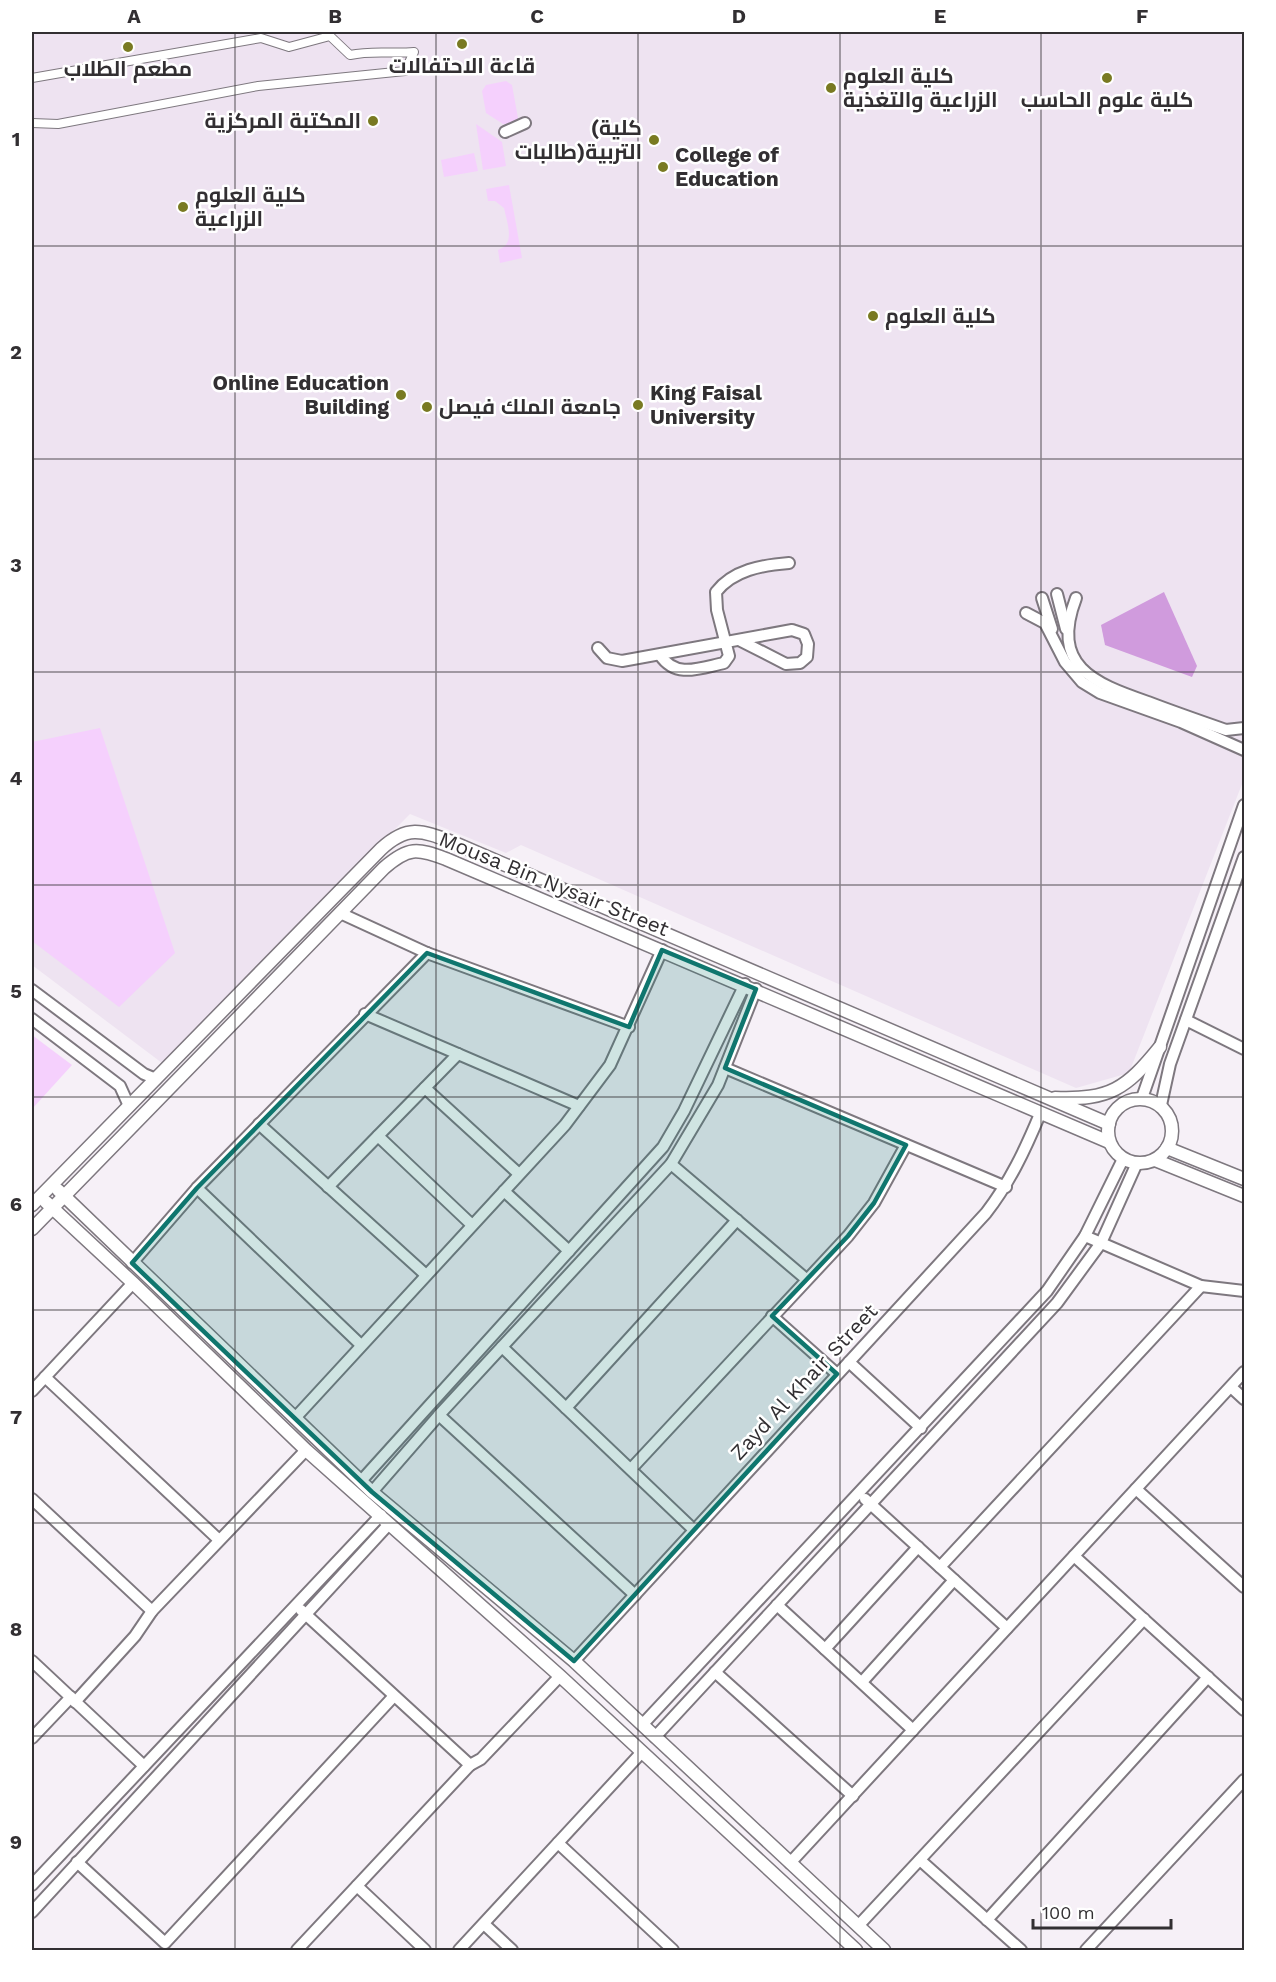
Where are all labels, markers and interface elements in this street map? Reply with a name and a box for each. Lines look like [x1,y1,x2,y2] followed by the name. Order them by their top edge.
[127,4,141,28] text: A
[328,4,342,28] text: B
[530,4,544,28] text: C
[732,4,746,28] text: D
[934,4,946,28] text: E
[1136,4,1148,28] text: F
[455,37,469,51] marker: قاعة الاحتفالات
[121,40,135,54] marker: مطعم الطلاب
[389,53,535,78] place label: قاعة الاحتفالات
[64,56,192,83] place label: مطعم الطلاب
[843,63,998,113] place label: كلية العلوم الزراعية والتغذية
[1100,71,1114,85] marker: كلية علوم الحاسب
[824,81,838,95] marker: كلية العلوم الزراعية والتغذية
[1021,87,1193,114] place label: كلية علوم الحاسب
[205,108,361,133] place label: المكتبة المركزية
[366,114,380,128] marker: المكتبة المركزية
[515,115,642,164] place label: (كلية التربية(طالبات
[12,127,20,151] text: 1
[647,133,661,147] marker: (كلية التربية(طالبات
[675,142,779,191] place label: College of Education
[656,160,670,174] marker: College of Education
[195,182,306,231] place label: كلية العلوم الزراعية
[176,200,190,214] marker: كلية العلوم الزراعية
[885,303,996,330] place label: كلية العلوم
[866,309,880,323] marker: كلية العلوم
[10,340,22,364] text: 2
[213,370,389,419] place label: Online Education Building
[650,380,762,429] place label: King Faisal University
[394,388,408,402] marker: Online Education Building
[439,394,621,419] place label: جامعة الملك فيصل
[631,398,645,412] marker: King Faisal University
[420,400,434,414] marker: جامعة الملك فيصل
[10,553,22,577] text: 3
[10,766,23,790] text: 4
[436,826,673,941] street label: Mousa Bin Nysair Street
[10,979,22,1003] text: 5
[10,1192,22,1216] text: 6
[725,1298,883,1465] street label: Zayd Al Khair Street
[10,1405,22,1429] text: 7
[10,1617,22,1641] text: 8
[10,1830,22,1854] text: 9
[1033,1892,1171,1930] scale bar
[1042,1902,1095,1923] text: 100 m

